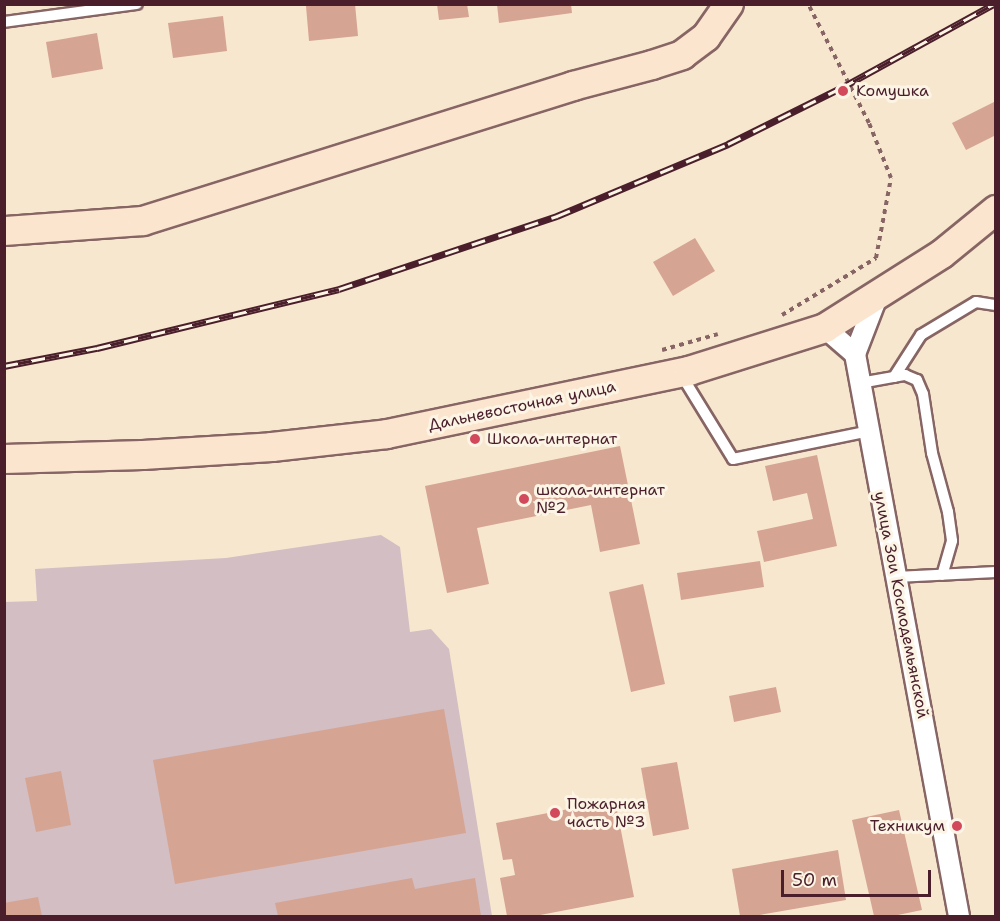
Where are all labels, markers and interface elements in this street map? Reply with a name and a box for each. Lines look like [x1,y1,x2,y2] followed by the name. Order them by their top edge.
[856,81,929,101] place label: Комушка
[834,82,852,100] marker: Комушка
[427,377,617,435] street label: Дальневосточная улица
[487,429,617,449] place label: Школа-интернат
[468,432,482,446] marker: Школа-интернат
[536,480,665,518] place label: школа-интернат №2
[870,490,932,720] street label: улица Зои Космодемьянской
[517,492,531,506] marker: школа-интернат №2
[567,794,646,832] place label: Пожарная часть №3
[548,806,562,820] marker: Пожарная часть №3
[870,816,945,836] place label: Техникум
[950,819,964,833] marker: Техникум
[784,858,934,896] scale bar
[792,868,837,892] text: 50 m

